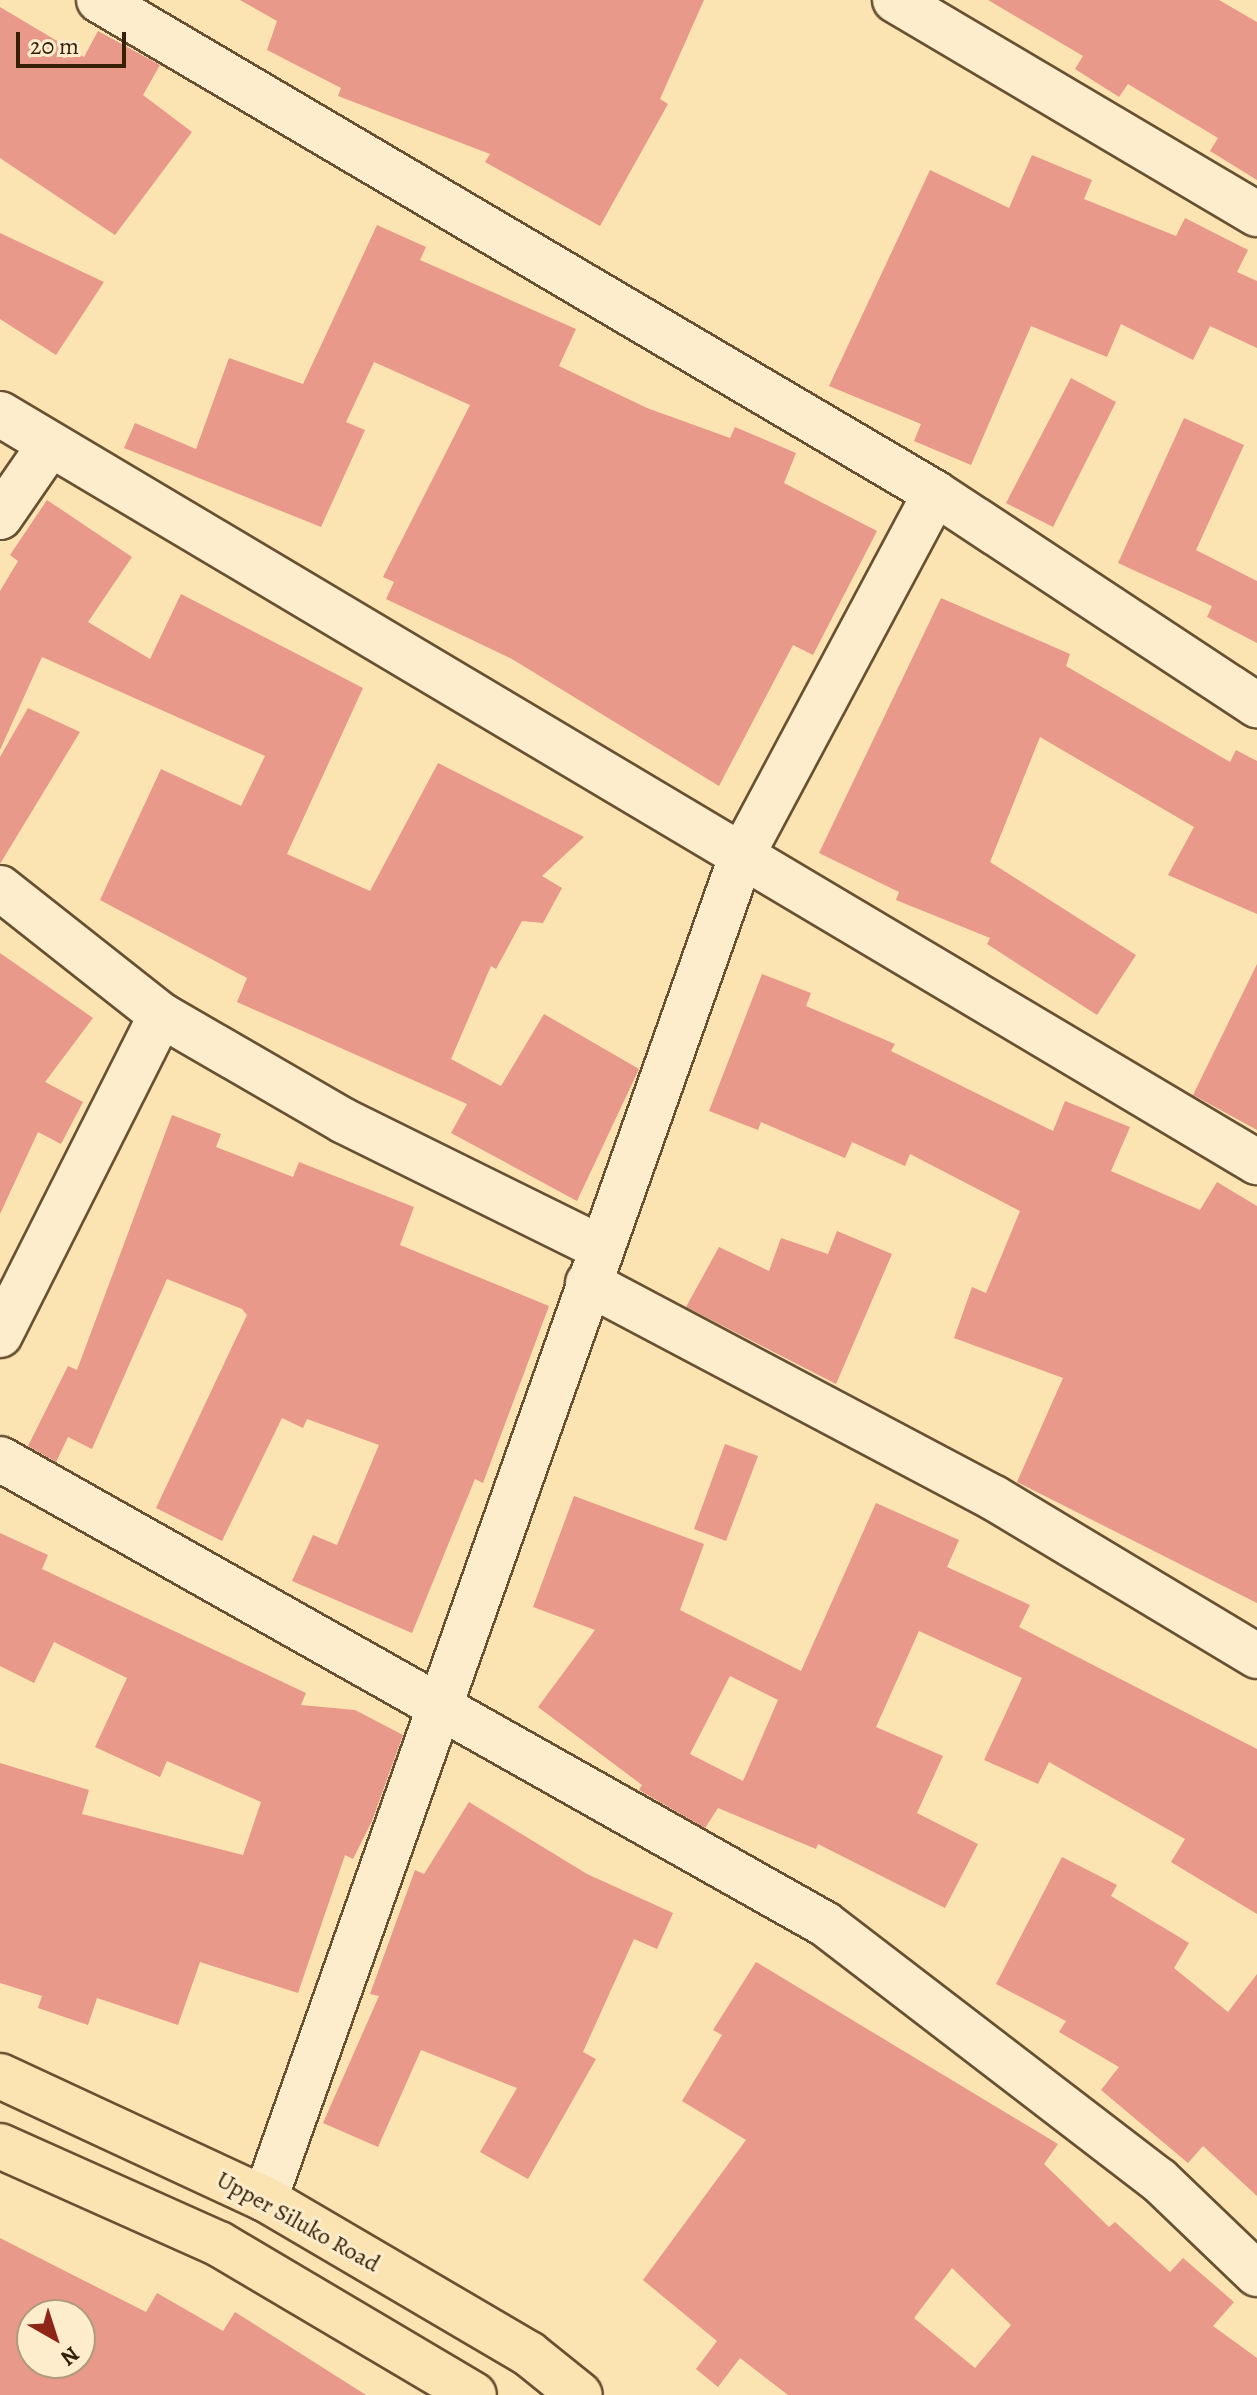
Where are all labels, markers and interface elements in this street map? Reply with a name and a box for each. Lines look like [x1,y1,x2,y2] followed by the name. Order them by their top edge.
[20,16,130,66] scale bar
[30,30,79,62] text: 20 m
[211,2165,385,2279] street label: Upper Siluko Road
[16,2299,96,2379] north arrow
[54,2339,86,2373] text: N

